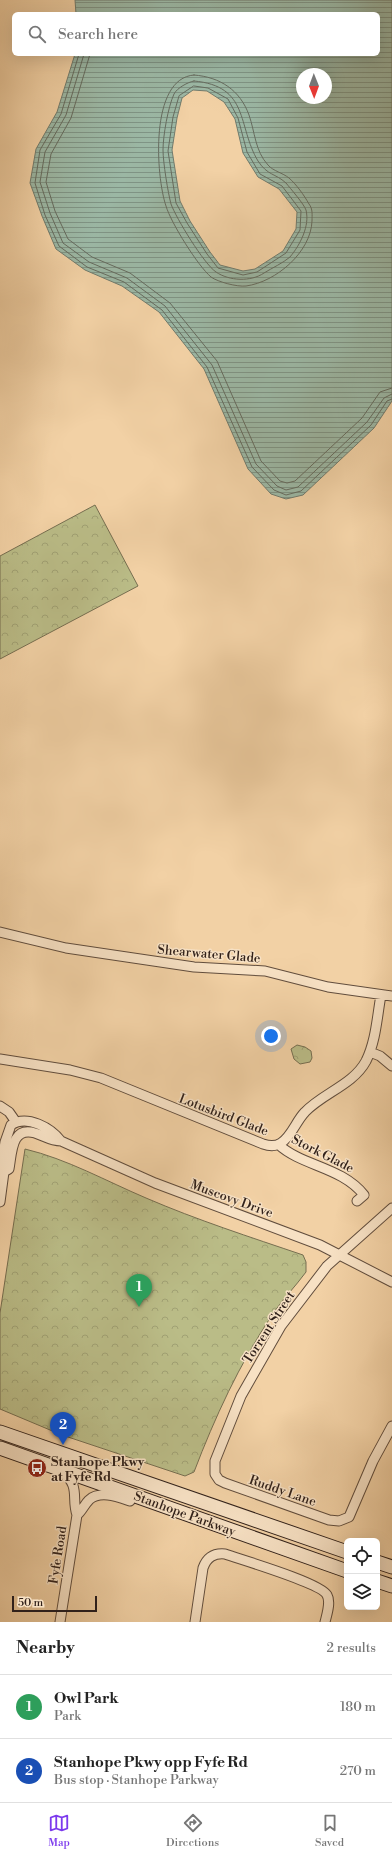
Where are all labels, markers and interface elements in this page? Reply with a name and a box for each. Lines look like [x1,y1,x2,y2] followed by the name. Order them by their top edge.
[12,12,380,56] search box
[26,23,48,45] icon: search
[58,25,138,44] text: Search here
[296,68,332,104] north arrow
[157,942,262,967] street label: Shearwater Glade
[261,1026,281,1046] your location
[177,1090,271,1140] street label: Lotusbird Glade
[289,1131,357,1177] street label: Stork Glade
[188,1177,276,1221] street label: Muscovy Drive
[126,1274,152,1307] pin: 1
[239,1288,299,1367] street label: Torrent Street
[50,1412,76,1445] pin: 2
[51,1454,145,1485] place label: Stanhope Pkwy at Fyfe Rd
[26,1457,48,1479] bus stop icon: Stanhope Pkwy at Fyfe Rd
[247,1472,319,1510] street label: Ruddy Lane
[132,1488,238,1540] street label: Stanhope Parkway
[45,1524,71,1585] street label: Fyfe Road
[344,1538,380,1610] map controls
[344,1538,380,1574] button: locate
[344,1574,380,1610] button: layers
[12,1594,97,1613] scale bar
[18,1596,43,1610] text: 50 m
[16,1637,75,1659] text: Nearby
[327,1640,376,1656] text: 2 results
[54,1689,119,1708] text: Owl Park
[26,1699,32,1715] text: 1
[340,1699,376,1715] text: 180 m
[54,1708,81,1724] text: Park
[54,1753,248,1772] text: Stanhope Pkwy opp Fyfe Rd
[25,1763,33,1779] text: 2
[340,1763,376,1779] text: 270 m
[54,1772,219,1788] text: Bus stop · Stanhope Parkway
[48,1812,70,1850] tab: Map
[166,1812,219,1850] tab: Directions
[315,1812,344,1850] tab: Saved

